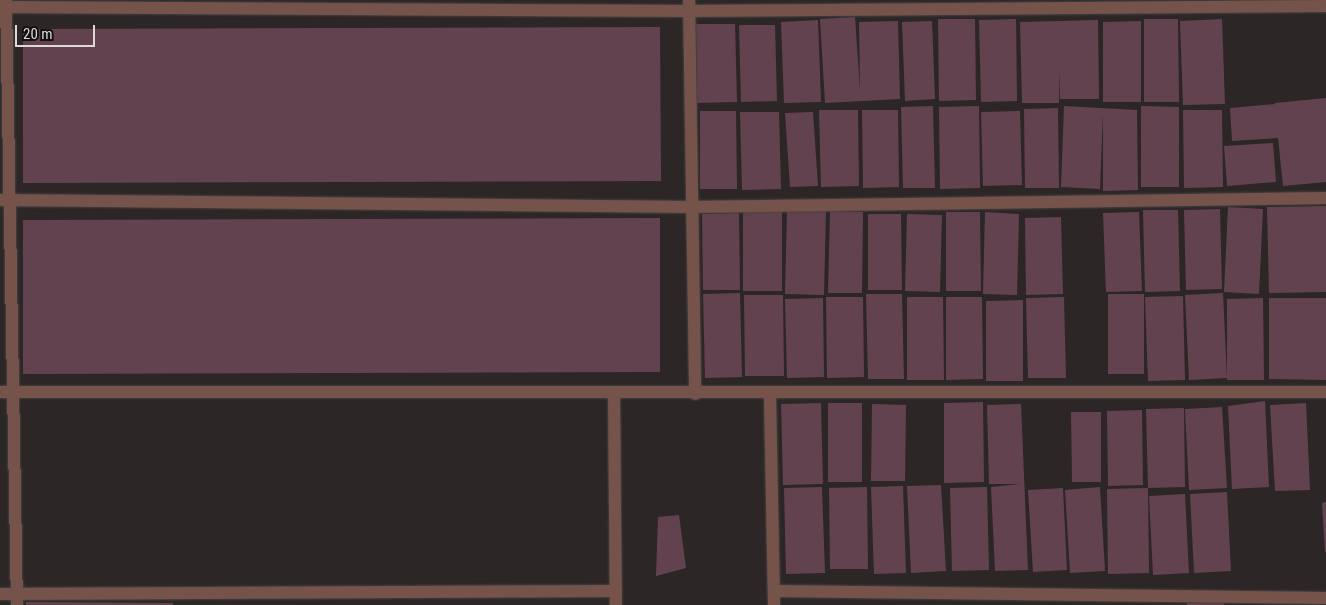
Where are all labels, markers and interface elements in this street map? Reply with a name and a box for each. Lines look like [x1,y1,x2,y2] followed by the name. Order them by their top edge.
[18,15,98,47] scale bar
[23,25,53,43] text: 20 m

